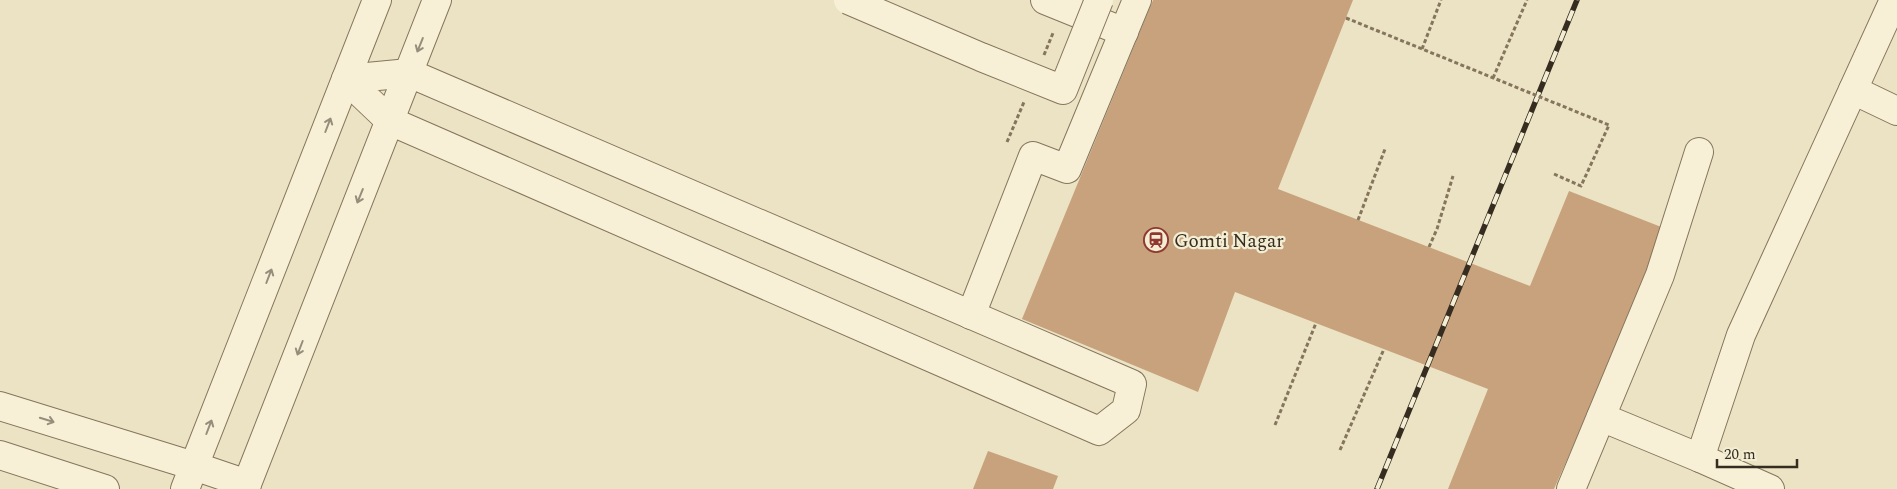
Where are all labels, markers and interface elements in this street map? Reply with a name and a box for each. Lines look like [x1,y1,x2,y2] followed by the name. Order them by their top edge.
[414,37,424,52] one-way arrow
[324,118,333,133] one-way arrow
[354,189,363,204] one-way arrow
[1143,227,1169,253] station icon: Gomti Nagar
[1174,227,1284,256] place label: Gomti Nagar
[264,269,274,284] one-way arrow
[295,339,304,355] one-way arrow
[38,416,54,425] one-way arrow
[205,420,214,436] one-way arrow
[1717,436,1797,468] scale bar
[1724,443,1756,466] text: 20 m

